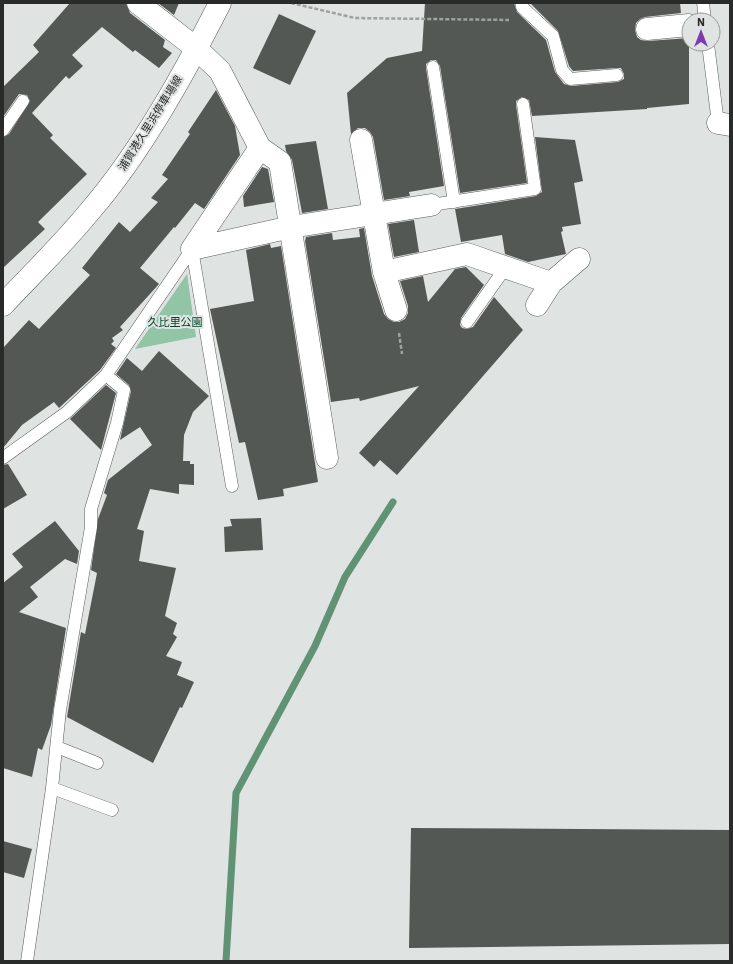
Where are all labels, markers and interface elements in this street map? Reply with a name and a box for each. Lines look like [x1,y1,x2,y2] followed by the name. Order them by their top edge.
[681,12,721,52] north arrow
[697,15,705,29] text: N
[115,73,185,173] street label: 浦賀港久里浜停車場線
[148,315,203,329] park label: 久比里公園

